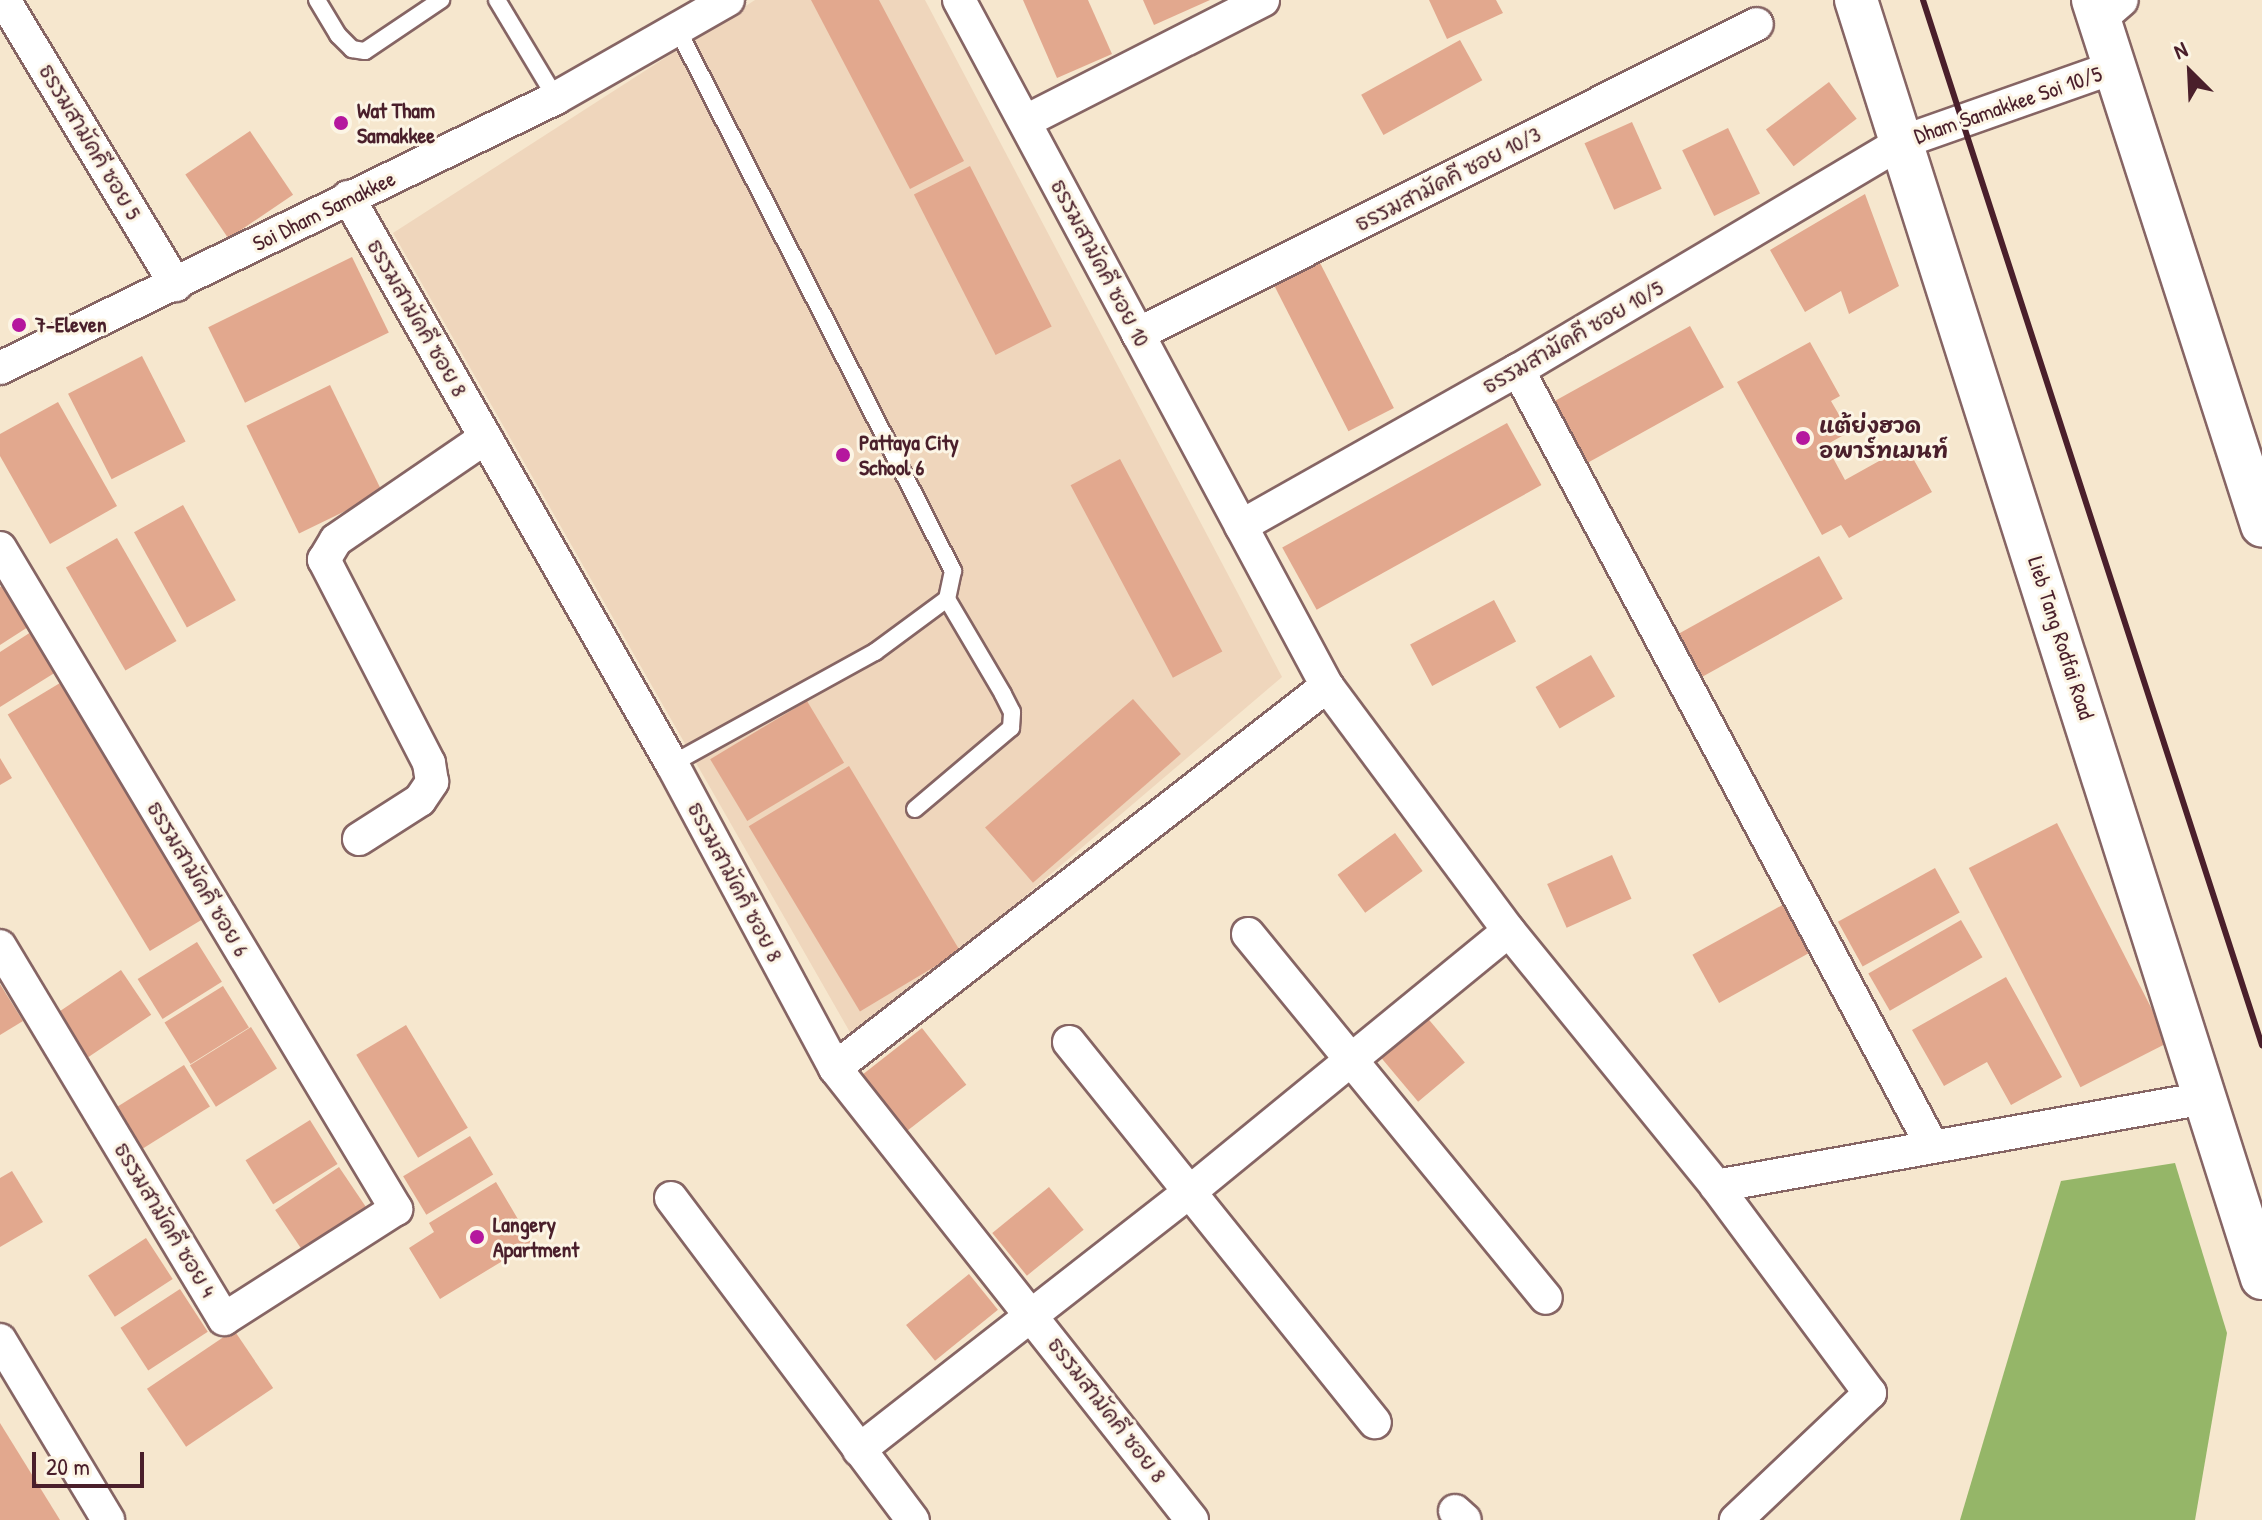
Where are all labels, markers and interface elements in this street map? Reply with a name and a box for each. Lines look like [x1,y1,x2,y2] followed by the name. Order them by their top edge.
[2150,32,2230,112] north arrow
[2169,34,2192,66] text: N
[33,60,147,224] street label: ธรรมสามัคคี ซอย 5
[1911,60,2105,150] street label: Dham Samakkee Soi 10/5
[357,97,435,148] place label: Wat Tham Samakkee
[332,114,350,132] marker: Wat Tham Samakkee
[1351,121,1545,237] street label: ธรรมสามัคคี ซอย 10/3
[248,165,400,257] street label: Soi Dham Samakkee
[1045,175,1155,351] street label: ธรรมสามัคคี ซอย 10
[361,235,473,401] street label: ธรรมสามัคคี ซอย 8
[1478,275,1668,399] street label: ธรรมสามัคคี ซอย 10/5
[35,312,107,338] place label: 7-Eleven
[10,316,28,334] marker: 7-Eleven
[1819,412,1948,464] place label: แต้ย่งฮวด อพาร์ทเมนท์
[859,429,959,480] place label: Pattaya City School 6
[1794,429,1812,447] marker: แต้ย่งฮวด อพาร์ทเมนท์
[834,446,852,464] marker: Pattaya City School 6
[2022,553,2100,723] street label: Lieb Tang Rodfai Road
[141,797,255,961] street label: ธรรมสามัคคี ซอย 6
[682,798,788,966] street label: ธรรมสามัคคี ซอย 8
[108,1138,222,1302] street label: ธรรมสามัคคี ซอย 4
[493,1211,579,1262] place label: Langery Apartment
[468,1228,486,1246] marker: Langery Apartment
[1042,1332,1172,1488] street label: ธรรมสามัคคี ซอย 8
[36,1436,148,1486] scale bar
[46,1450,90,1482] text: 20 m

